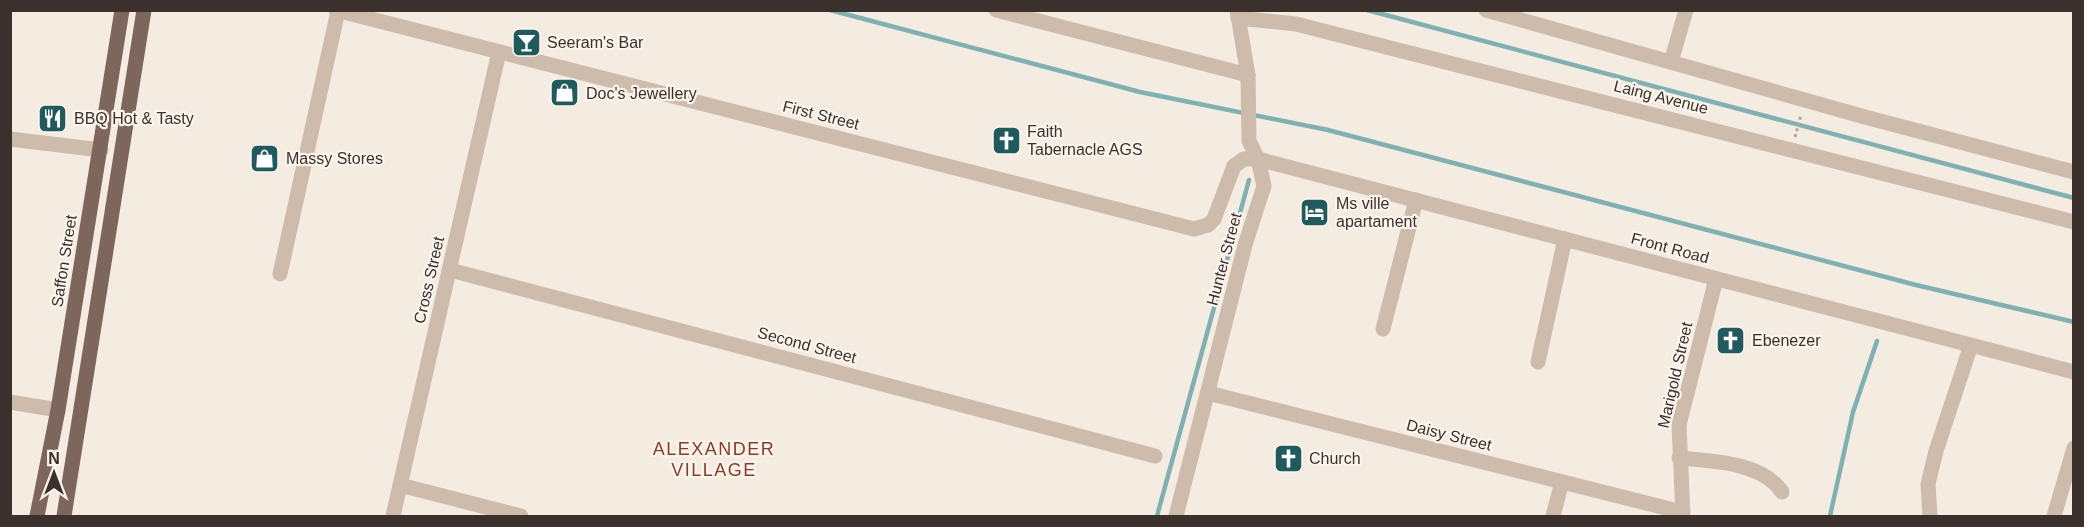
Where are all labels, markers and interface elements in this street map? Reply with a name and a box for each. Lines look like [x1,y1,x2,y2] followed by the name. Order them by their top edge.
[510,26,542,58] bar icon: Seeram's Bar
[547,34,644,51] place label: Seeram's Bar
[549,77,581,109] shop icon: Doc's Jewellery
[1612,77,1710,117] street label: Laing Avenue
[586,85,697,102] place label: Doc's Jewellery
[781,97,862,133] street label: First Street
[37,102,69,134] restaurant icon: BBQ Hot & Tasty
[74,110,194,127] place label: BBQ Hot & Tasty
[1027,123,1143,158] place label: Faith Tabernacle AGS
[990,124,1022,156] church icon: Faith Tabernacle AGS
[249,142,281,174] shop icon: Massy Stores
[286,150,383,167] place label: Massy Stores
[1336,195,1417,230] place label: Ms ville apartament
[1299,196,1331,228] hotel icon: Ms ville apartament
[1203,210,1245,307] street label: Hunter Street
[48,213,80,308] street label: Saffon Street
[1629,229,1711,267] street label: Front Road
[411,234,447,325] street label: Cross Street
[1655,320,1696,430] street label: Marigold Street
[756,324,859,366] street label: Second Street
[1715,324,1747,356] church icon: Ebenezer
[1752,332,1821,349] place label: Ebenezer
[1405,416,1494,454] street label: Daisy Street
[653,439,775,480] district label: ALEXANDER VILLAGE
[1272,442,1304,474] church icon: Church
[24,443,84,503] north arrow
[48,450,60,467] text: N
[1309,450,1361,467] place label: Church

